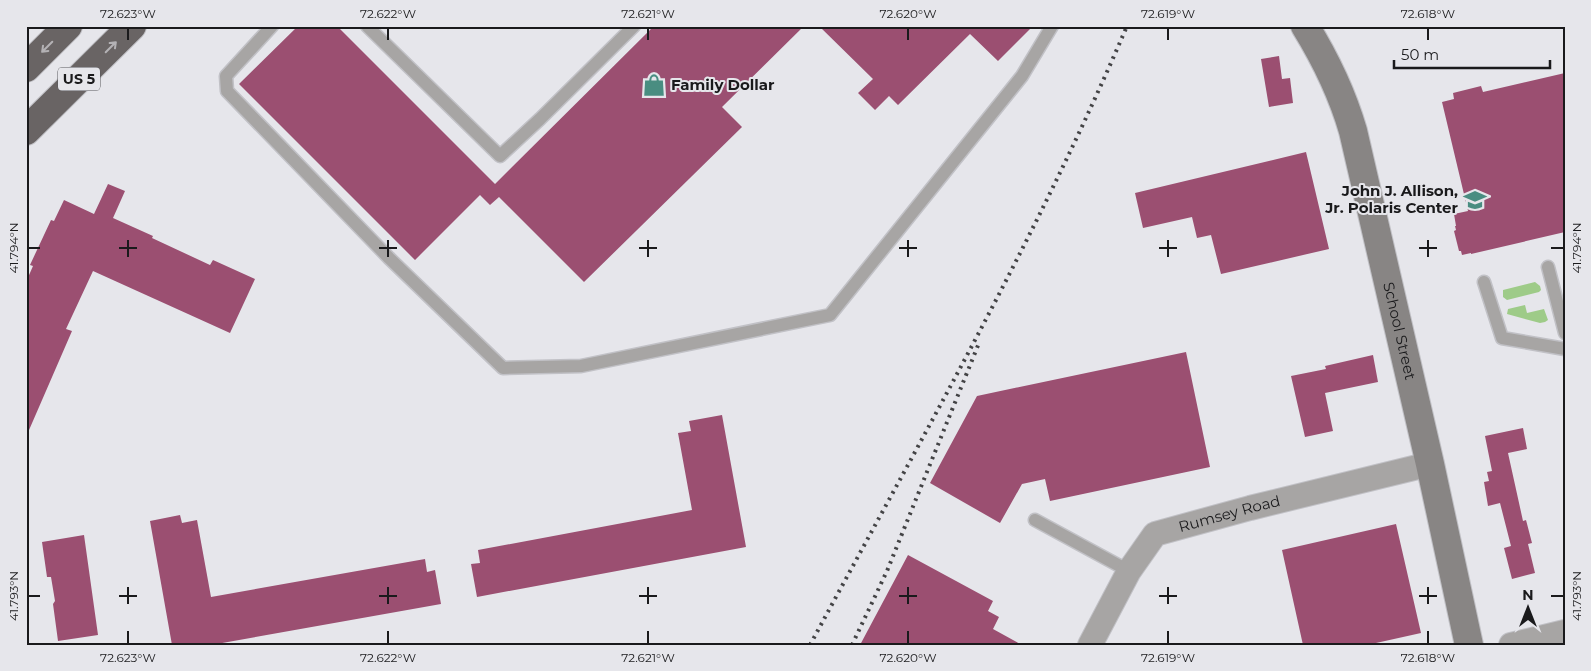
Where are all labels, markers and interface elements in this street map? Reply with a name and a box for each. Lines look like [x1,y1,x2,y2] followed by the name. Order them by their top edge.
[100,6,156,21] text: 72.623°W
[360,6,416,21] text: 72.622°W
[621,6,675,21] text: 72.621°W
[879,6,937,21] text: 72.620°W
[1141,6,1195,21] text: 72.619°W
[1401,6,1455,21] text: 72.618°W
[1394,38,1550,70] scale bar
[41,41,53,53] one-way arrow
[104,41,117,53] one-way arrow
[1401,45,1439,64] text: 50 m
[58,68,100,90] road number: US 5
[641,72,667,98] shop icon: Family Dollar
[671,75,775,94] place label: Family Dollar
[1324,181,1459,217] place label: John J. Allison, Jr. Polaris Center
[1462,187,1488,213] school or university icon: John J. Allison, Jr. Polaris Center
[6,222,21,274] text: 41.794°N
[1569,222,1584,274] text: 41.794°N
[1379,280,1420,382] street label: School Street
[1176,491,1282,536] street label: Rumsey Road
[6,571,21,621] text: 41.793°N
[1569,571,1584,621] text: 41.793°N
[1504,584,1554,634] north arrow
[1522,586,1534,604] text: N
[100,650,156,665] text: 72.623°W
[360,650,416,665] text: 72.622°W
[621,650,675,665] text: 72.621°W
[879,650,937,665] text: 72.620°W
[1141,650,1195,665] text: 72.619°W
[1401,650,1455,665] text: 72.618°W

